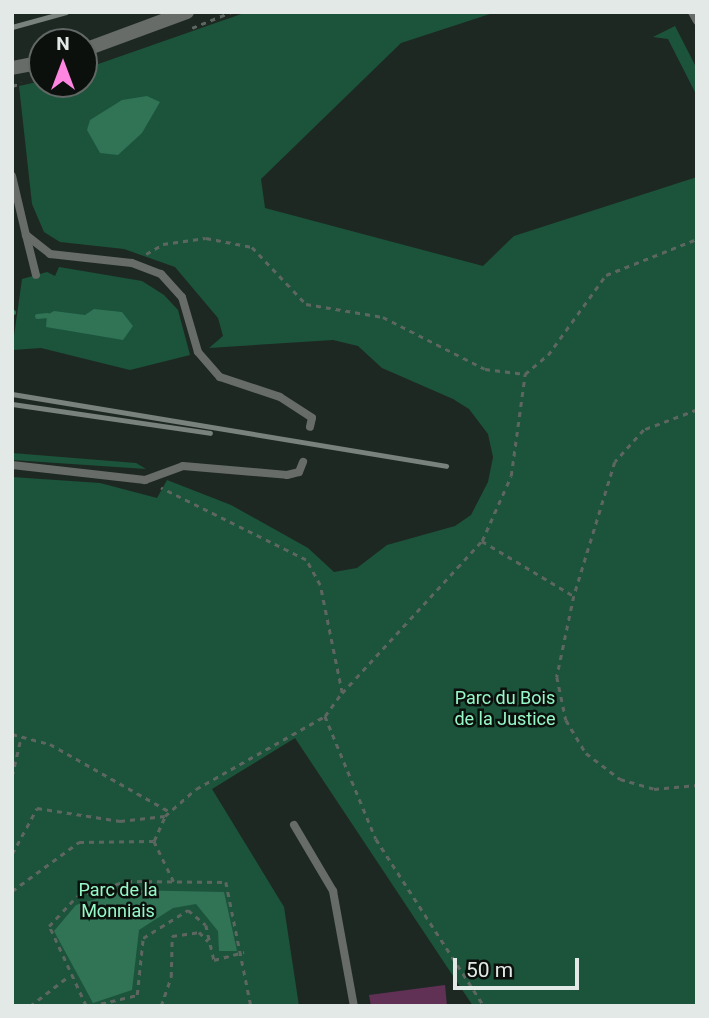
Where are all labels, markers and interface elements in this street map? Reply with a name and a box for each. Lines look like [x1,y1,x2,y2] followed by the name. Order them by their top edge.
[28,28,98,98] north arrow
[56,32,70,55] text: N
[454,688,556,730] park label: Parc du Bois de la Justice
[78,880,158,922] park label: Parc de la Monniais
[457,944,583,988] scale bar
[466,958,513,982] text: 50 m

